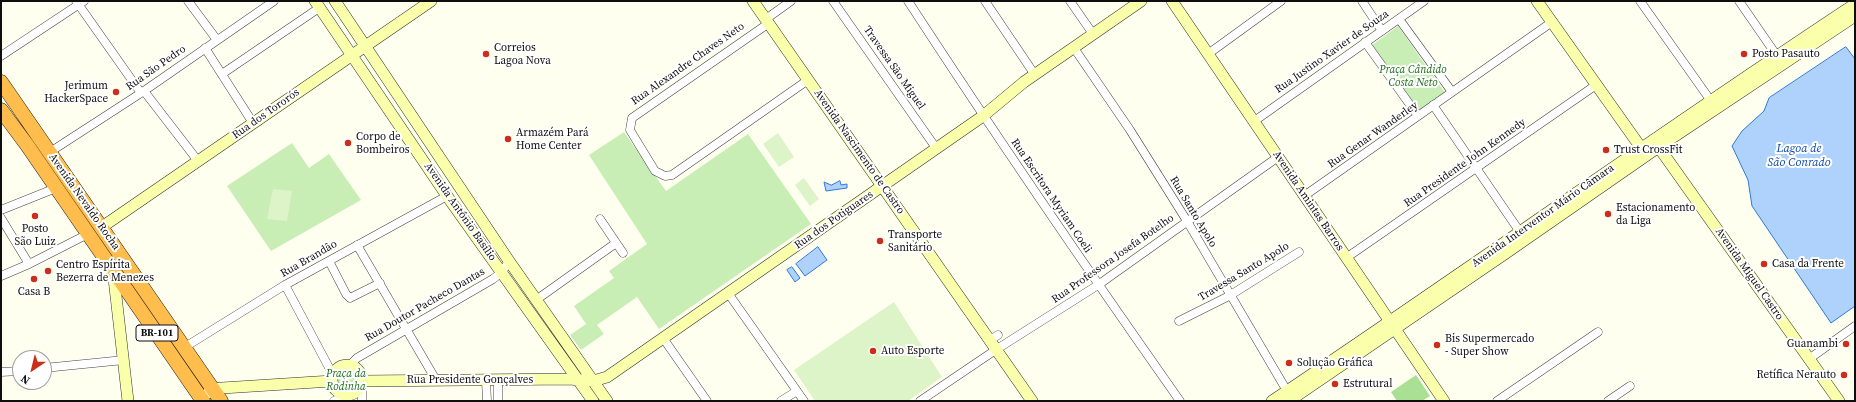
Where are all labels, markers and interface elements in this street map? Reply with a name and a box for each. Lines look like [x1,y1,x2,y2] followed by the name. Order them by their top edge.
[1273,8,1391,96] street label: Rua Justino Xavier de Souza
[629,20,747,108] street label: Rua Alexandre Chaves Neto
[860,24,928,112] street label: Travessa São Miguel
[494,41,551,67] place label: Correios Lagoa Nova
[123,42,189,94] street label: Rua São Pedro
[1752,47,1820,61] place label: Posto Pasauto
[481,49,491,59] marker: Correios Lagoa Nova
[1739,49,1749,59] marker: Posto Pasauto
[1379,63,1447,89] park label: Praça Cândido Costa Neto
[44,79,108,105] place label: Jerimum HackerSpace
[230,86,302,142] street label: Rua dos Tororós
[111,87,121,97] marker: Jerimum HackerSpace
[811,87,907,217] street label: Avenida Nascimento de Castro
[1325,99,1421,171] street label: Rua Genar Wanderley
[1402,116,1528,210] street label: Rua Presidente John Kennedy
[516,126,589,152] place label: Armazém Pará Home Center
[356,130,409,156] place label: Corpo de Bombeiros
[503,134,513,144] marker: Armazém Pará Home Center
[1008,136,1094,256] street label: Rua Escritora Myriam Coeli
[343,138,353,148] marker: Corpo de Bombeiros
[1767,142,1831,170] water label: Lagoa de São Conrado
[1614,143,1682,157] place label: Trust CrossFit
[1601,145,1611,155] marker: Trust CrossFit
[1270,148,1346,254] street label: Avenida Amintas Barros
[46,151,122,253] street label: Avenida Nevaldo Rocha
[421,160,499,264] street label: Avenida Antônio Basílio
[1469,162,1617,270] street label: Avenida Interventor Mário Câmara
[1167,174,1219,250] street label: Rua Santo Apolo
[792,188,876,252] street label: Rua dos Potiguares
[1616,201,1695,227] place label: Estacionamento da Liga
[1603,209,1613,219] marker: Estacionamento da Liga
[30,211,40,221] marker: Posto São Luiz
[1049,212,1177,306] street label: Rua Professora Josefa Botelho
[15,222,55,248] place label: Posto São Luiz
[1712,225,1786,323] street label: Avenida Miguel Castro
[888,228,942,254] place label: Transporte Sanitário
[875,236,885,246] marker: Transporte Sanitário
[278,238,340,280] street label: Rua Brandâo
[1196,240,1292,304] street label: Travessa Santo Apolo
[1772,257,1844,271] place label: Casa da Frente
[56,258,154,284] place label: Centro Espírita Bezerra de Menezes
[1759,259,1769,269] marker: Casa da Frente
[363,265,487,345] street label: Rua Doutor Pacheco Dantas
[43,266,53,276] marker: Centro Espírita Bezerra de Menezes
[29,274,39,284] marker: Casa B
[18,285,50,299] place label: Casa B
[136,325,178,341] road number: BR-101
[1445,332,1534,358] place label: Bis Supermercado - Super Show
[1787,337,1838,351] place label: Guanambi
[1841,339,1851,349] marker: Guanambi
[1432,340,1442,350] marker: Bis Supermercado - Super Show
[881,344,944,358] place label: Auto Esporte
[868,346,878,356] marker: Auto Esporte
[12,350,52,390] north arrow
[1297,356,1373,370] place label: Solução Gráfica
[1284,358,1294,368] marker: Solução Gráfica
[326,367,366,393] park label: Praça da Rodinha
[1757,368,1836,382] place label: Retífica Nerauto
[1839,370,1849,380] marker: Retífica Nerauto
[18,371,33,388] text: N
[407,373,533,387] street label: Rua Presidente Gonçalves
[1343,377,1392,391] place label: Estrutural
[1330,379,1340,389] marker: Estrutural

